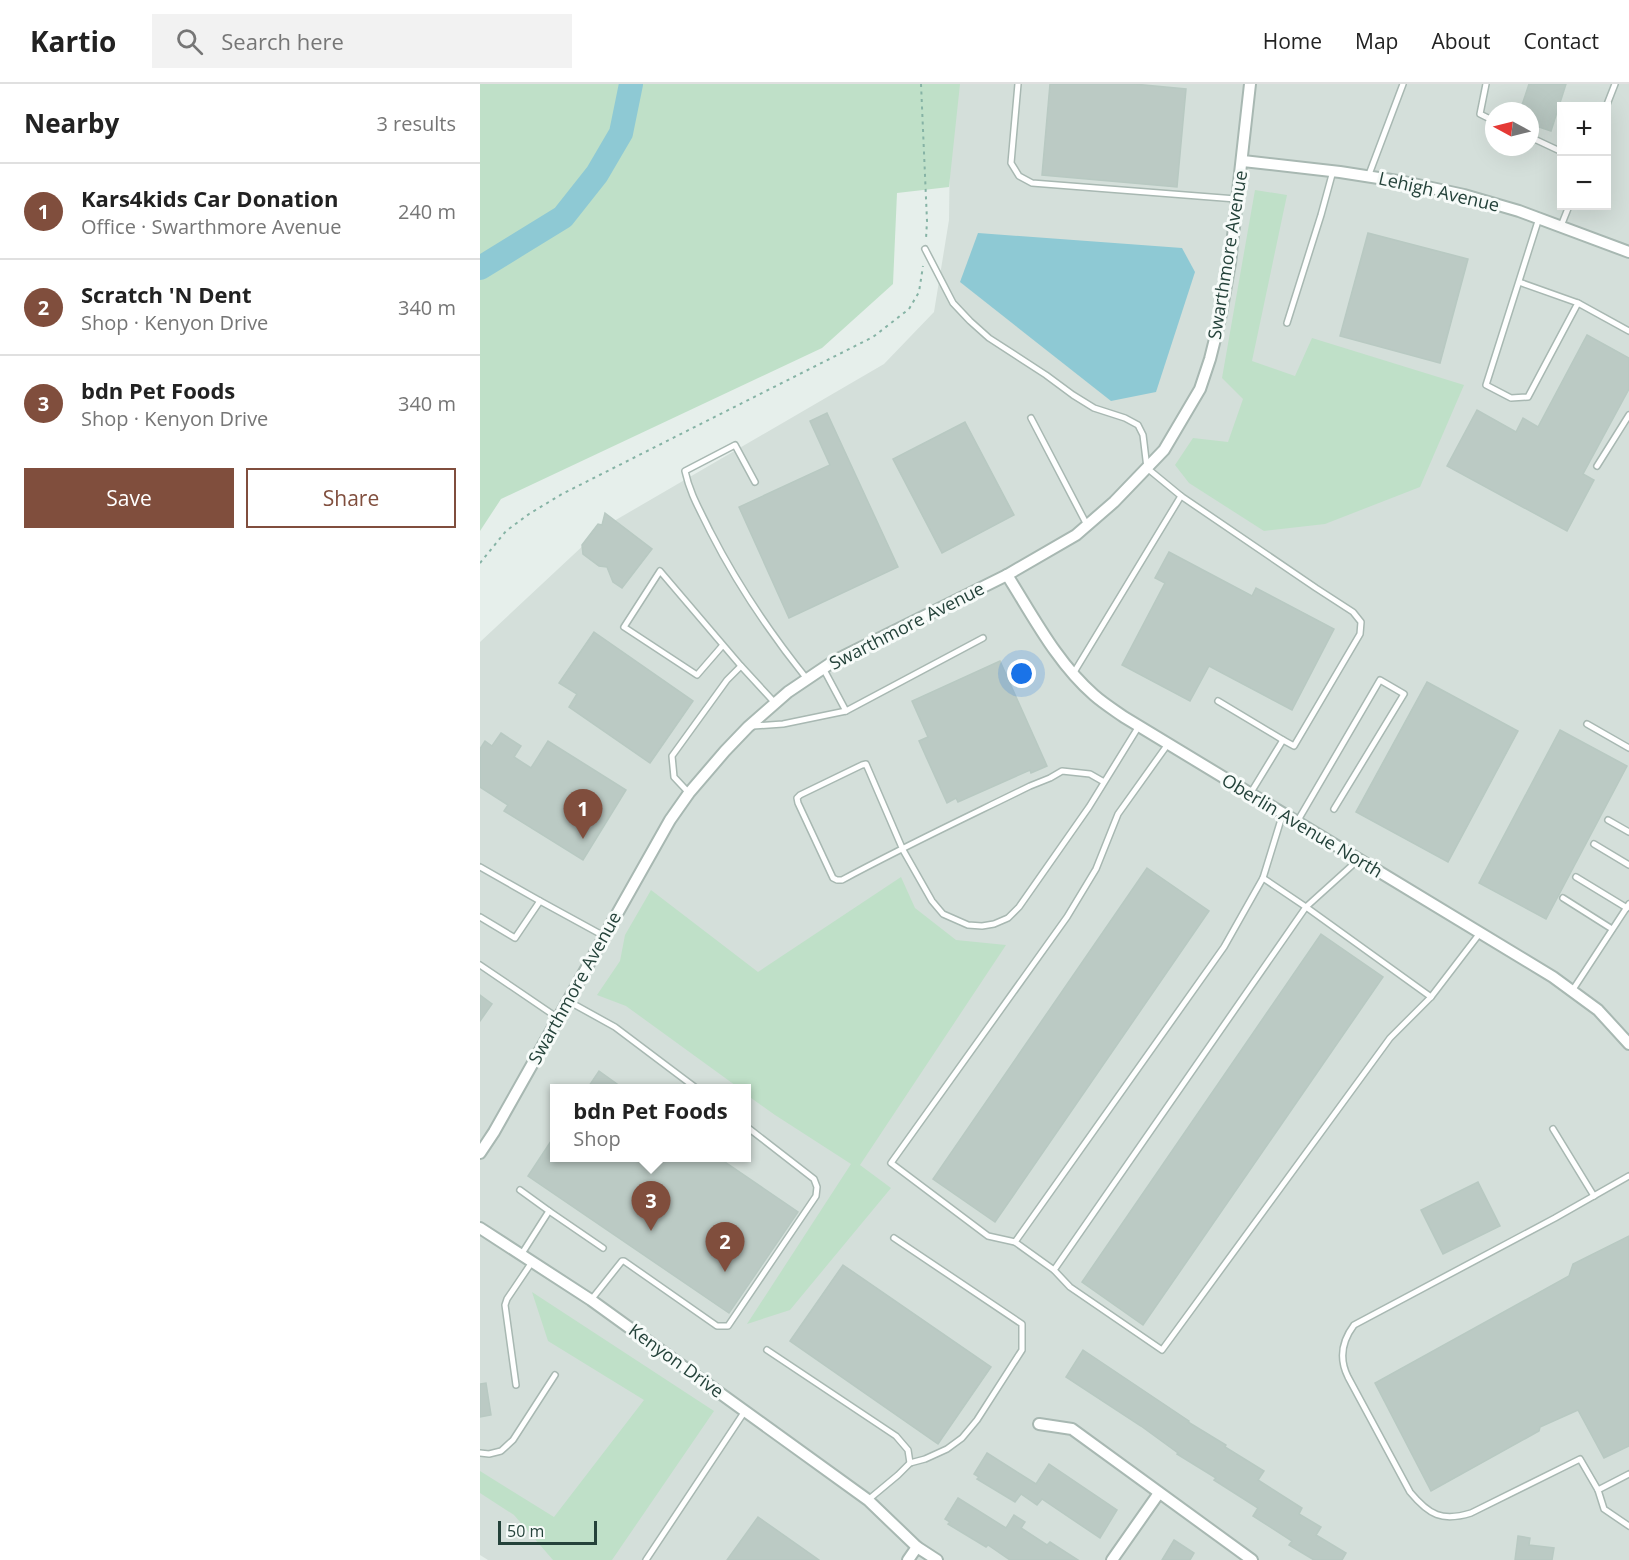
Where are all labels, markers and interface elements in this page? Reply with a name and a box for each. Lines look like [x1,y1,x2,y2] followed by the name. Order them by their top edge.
[152,14,572,68] search box
[30,22,116,60] text: Kartio
[173,25,206,58] icon: search
[221,26,344,56] text: Search here
[1263,27,1322,55] text: Home
[1355,27,1398,55] text: Map
[1431,27,1491,55] text: About
[1524,27,1599,55] text: Contact
[1485,102,1539,156] north arrow
[1557,102,1611,210] map controls
[1557,102,1611,156] button: +
[24,105,119,141] text: Nearby
[376,110,456,137] text: 3 results
[1557,156,1611,210] button: −
[1376,165,1502,217] street label: Lehigh Avenue
[1202,169,1252,341] street label: Swarthmore Avenue
[81,183,338,213] text: Kars4kids Car Donation
[38,198,49,225] text: 1
[398,198,456,225] text: 240 m
[81,213,341,240] text: Office · Swarthmore Avenue
[81,279,252,309] text: Scratch 'N Dent
[38,294,49,321] text: 2
[398,294,456,321] text: 340 m
[81,309,268,336] text: Shop · Kenyon Drive
[81,375,235,405] text: bdn Pet Foods
[38,390,49,417] text: 3
[398,390,456,417] text: 340 m
[81,405,268,432] text: Shop · Kenyon Drive
[24,468,234,528] button: Save
[246,468,456,528] button: Share
[825,576,988,675] street label: Swarthmore Avenue
[1007,659,1036,688] your location
[1218,768,1387,883] street label: Oberlin Avenue North
[564,790,602,839] pin: 1
[522,907,626,1068] street label: Swarthmore Avenue
[550,1084,751,1162] popup
[573,1095,728,1125] text: bdn Pet Foods
[573,1125,621,1152] text: Shop
[632,1182,670,1231] pin: 3
[706,1222,744,1272] pin: 2
[624,1318,729,1403] street label: Kenyon Drive
[498,1518,597,1546] scale bar
[507,1520,544,1542] text: 50 m

